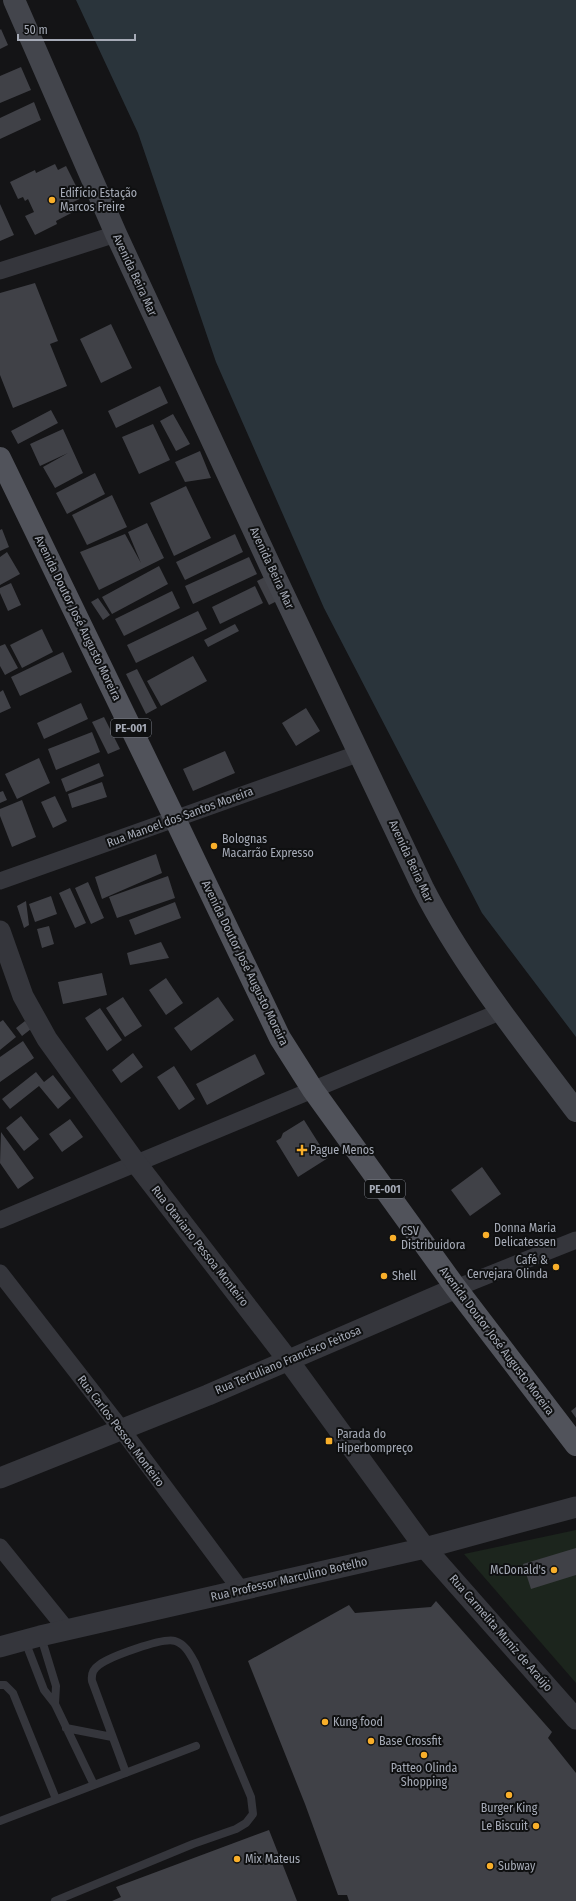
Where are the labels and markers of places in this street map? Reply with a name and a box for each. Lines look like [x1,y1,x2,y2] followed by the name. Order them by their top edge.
[60,186,137,214] place label: Edifício Estação Marcos Freire
[47,195,57,205] marker: Edifício Estação Marcos Freire
[222,832,314,860] place label: Bolognas Macarrão Expresso
[209,841,219,851] marker: Bolognas Macarrão Expresso
[310,1143,374,1157] place label: Pague Menos
[297,1145,307,1155] marker: Pague Menos
[494,1221,556,1249] place label: Donna Maria Delicatessen
[401,1224,466,1252] place label: CSV Distribuidora
[481,1230,491,1240] marker: Donna Maria Delicatessen
[388,1233,398,1243] marker: CSV Distribuidora
[467,1253,548,1281] place label: Café & Cervejara Olinda
[551,1262,561,1272] marker: Café & Cervejara Olinda
[392,1269,417,1283] place label: Shell
[379,1271,389,1281] marker: Shell
[337,1427,413,1455] place label: Parada do Hiperbompreço
[324,1436,334,1446] marker: Parada do Hiperbompreço
[490,1563,546,1577] place label: McDonald's
[549,1565,559,1575] marker: McDonald's
[333,1715,383,1729] place label: Kung food
[320,1717,330,1727] marker: Kung food
[379,1734,442,1748] place label: Base Crossfit
[366,1736,376,1746] marker: Base Crossfit
[419,1750,429,1760] marker: Patteo Olinda Shopping
[391,1761,457,1789] place label: Patteo Olinda Shopping
[504,1790,514,1800] marker: Burger King
[481,1801,538,1815] place label: Burger King
[481,1819,528,1833] place label: Le Biscuit
[531,1821,541,1831] marker: Le Biscuit
[245,1852,300,1866] place label: Mix Mateus
[232,1854,242,1864] marker: Mix Mateus
[498,1859,536,1873] place label: Subway
[485,1861,495,1871] marker: Subway

